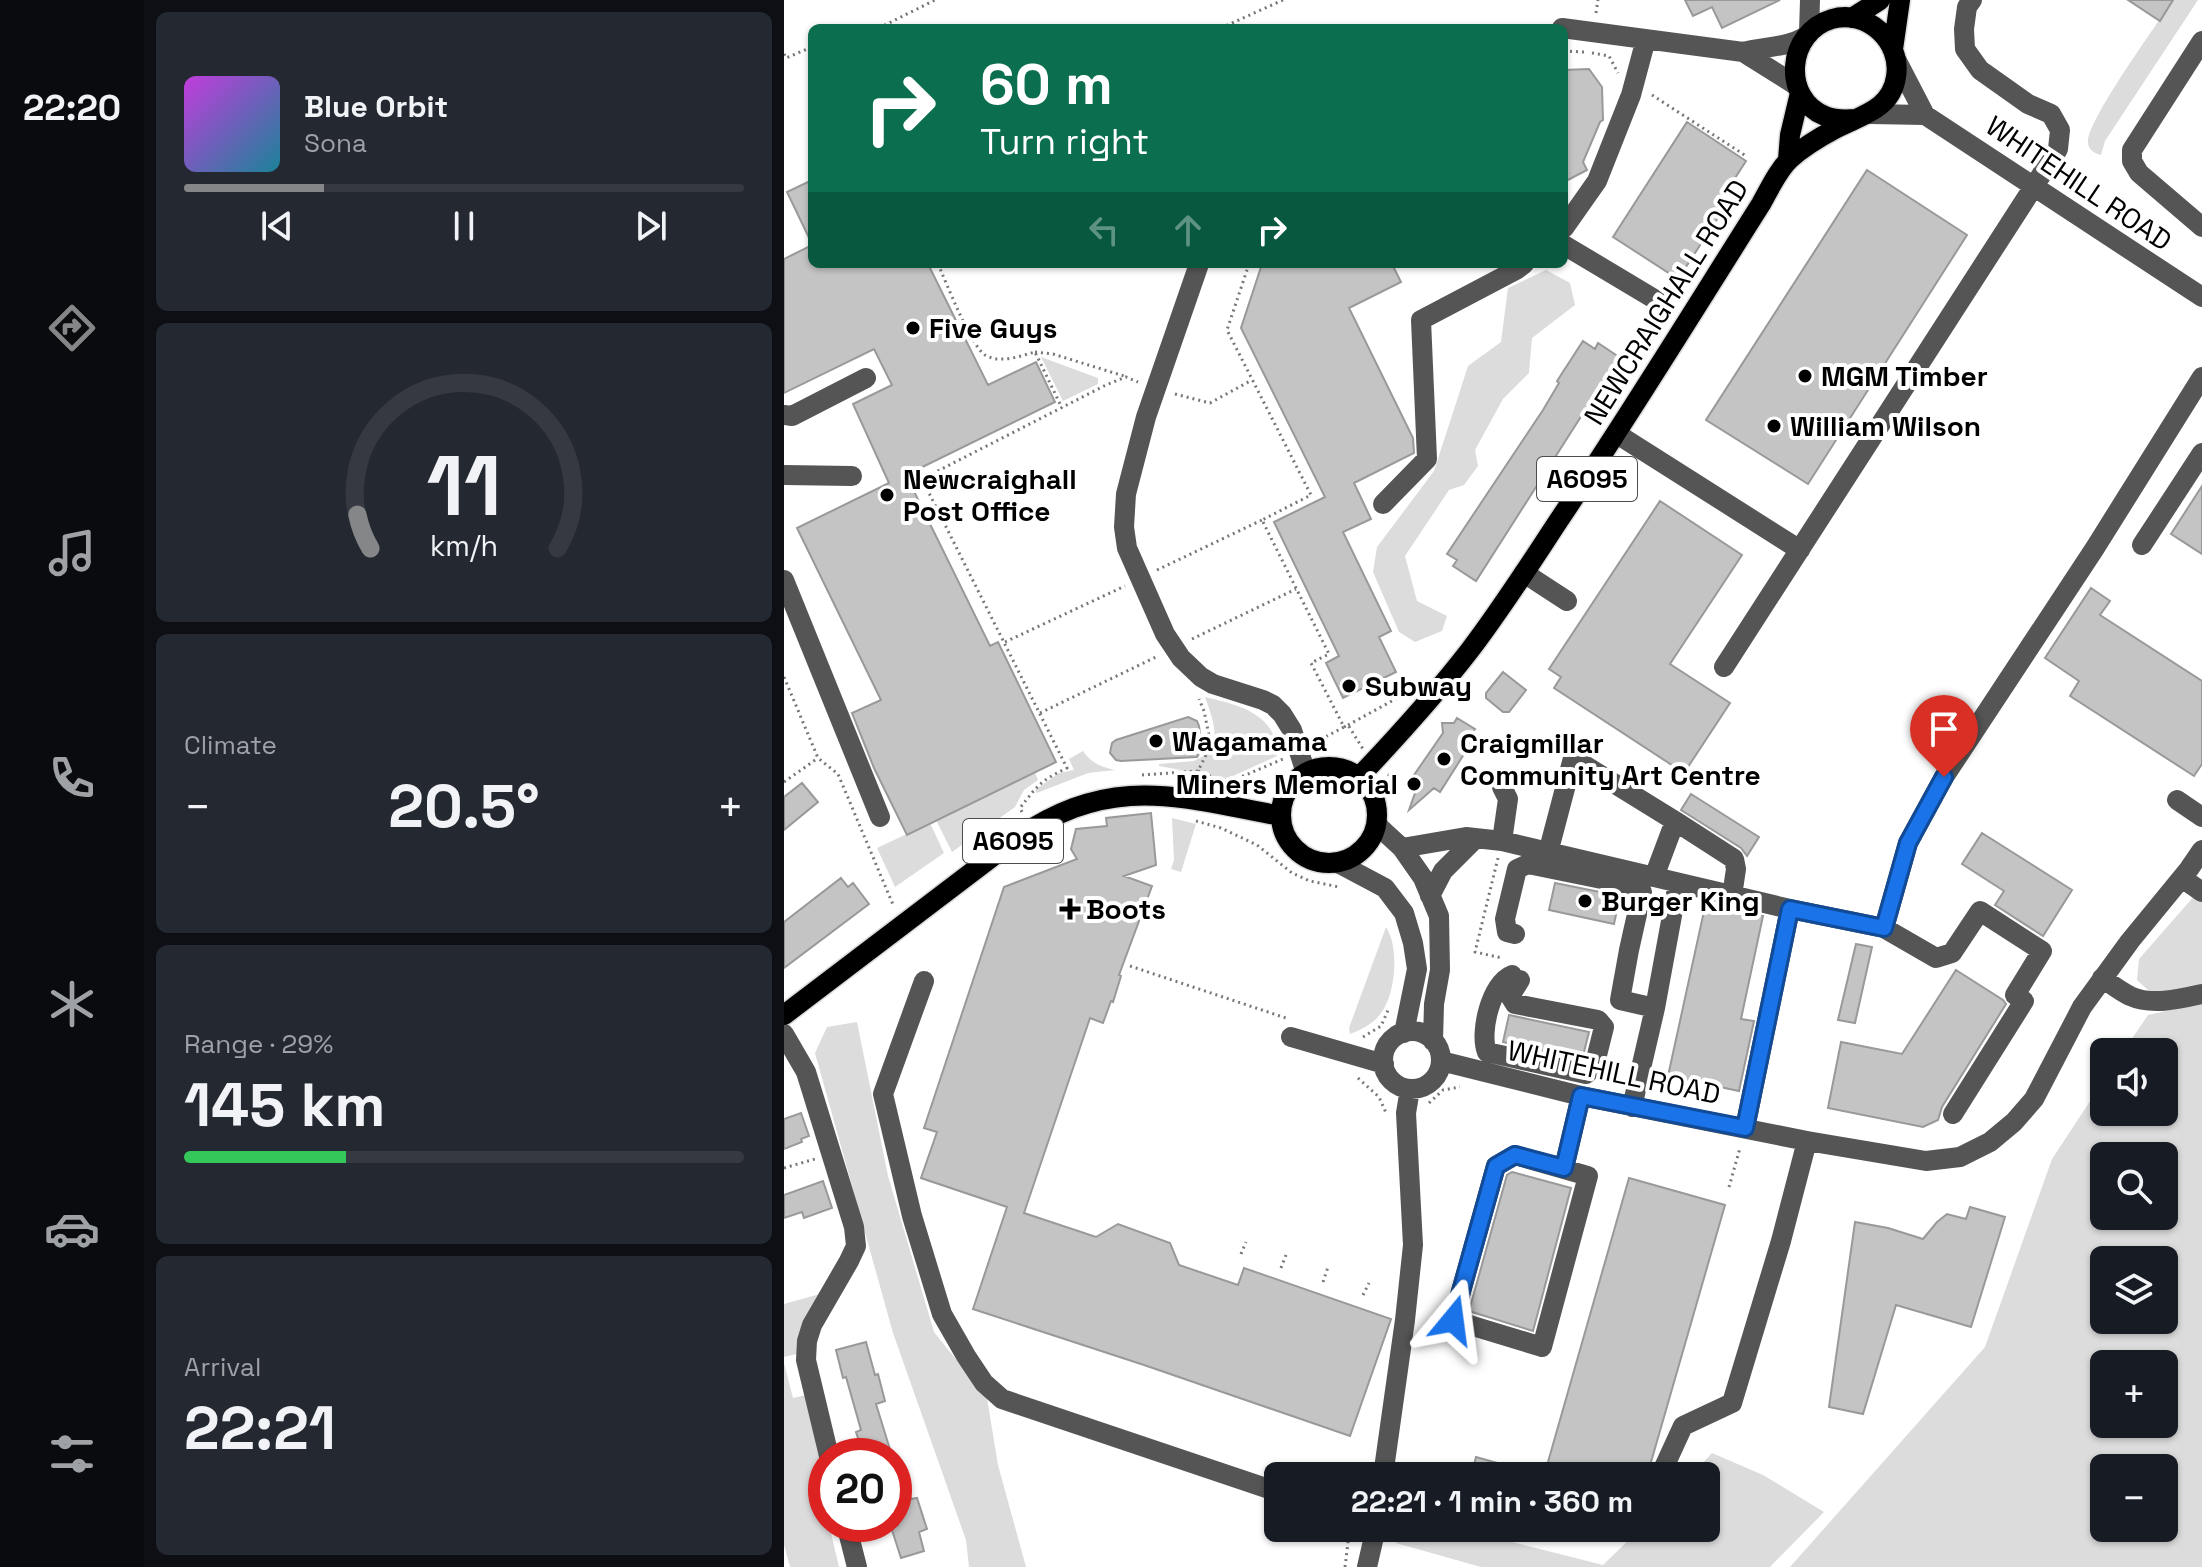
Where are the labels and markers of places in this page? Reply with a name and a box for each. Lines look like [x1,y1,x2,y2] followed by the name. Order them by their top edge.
[929,310,1057,346] place label: Five Guys
[904,319,922,337] marker: Five Guys
[1821,358,1988,394] place label: MGM Timber
[1796,367,1814,385] marker: MGM Timber
[1790,408,1981,444] place label: William Wilson
[1765,417,1783,435] marker: William Wilson
[903,461,1077,529] place label: Newcraighall Post Office
[878,486,896,504] marker: Newcraighall Post Office
[1365,668,1472,704] place label: Subway
[1340,677,1358,695] marker: Subway
[1910,695,1978,777] pin
[1172,723,1327,759] place label: Wagamama
[1460,725,1761,793] place label: Craigmillar Community Art Centre
[1147,732,1165,750] marker: Wagamama
[1435,750,1453,768] marker: Craigmillar Community Art Centre
[1176,766,1398,802] place label: Miners Memorial
[1405,775,1423,793] marker: Miners Memorial
[1601,883,1760,919] place label: Burger King
[1086,891,1166,927] place label: Boots
[1576,892,1594,910] marker: Burger King
[1061,900,1079,918] marker: Boots

